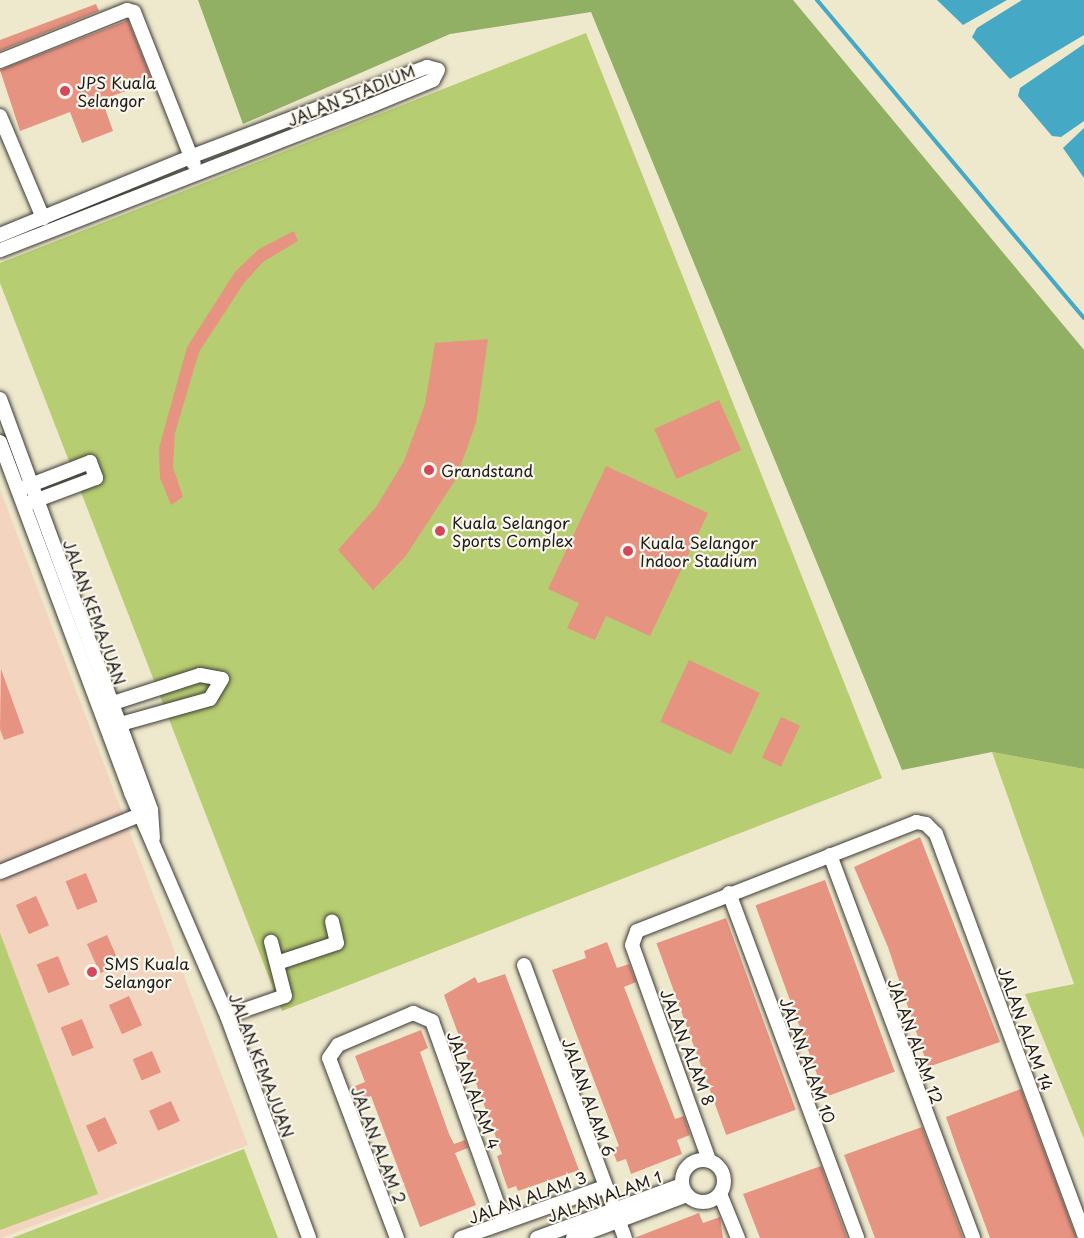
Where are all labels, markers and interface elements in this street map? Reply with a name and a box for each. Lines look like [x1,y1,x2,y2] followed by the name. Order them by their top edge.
[284,61,418,129] street label: JALAN STADIUM
[77,72,157,110] place label: JPS Kuala Selangor
[58,84,72,98] marker: JPS Kuala Selangor
[441,460,533,480] place label: Grandstand
[422,463,436,477] marker: Grandstand
[452,512,574,550] place label: Kuala Selangor Sports Complex
[433,524,447,538] marker: Kuala Selangor Sports Complex
[640,532,758,570] place label: Kuala Selangor Indoor Stadium
[60,536,130,688] street label: JALAN KEMAJUAN
[621,544,635,558] marker: Kuala Selangor Indoor Stadium
[104,953,189,991] place label: SMS Kuala Selangor
[995,963,1057,1093] street label: JALAN ALAM 14
[85,965,99,979] marker: SMS Kuala Selangor
[884,976,948,1106] street label: JALAN ALAM 12
[657,986,719,1108] street label: JALAN ALAM 8
[225,990,299,1140] street label: JALAN KEMAJUAN
[776,995,840,1125] street label: JALAN ALAM 10
[444,1029,504,1151] street label: JALAN ALAM 4
[559,1035,619,1159] street label: JALAN ALAM 6
[348,1083,410,1207] street label: JALAN ALAM 2
[544,1166,664,1226] street label: JALAN ALAM 1
[466,1167,588,1227] street label: JALAN ALAM 3

